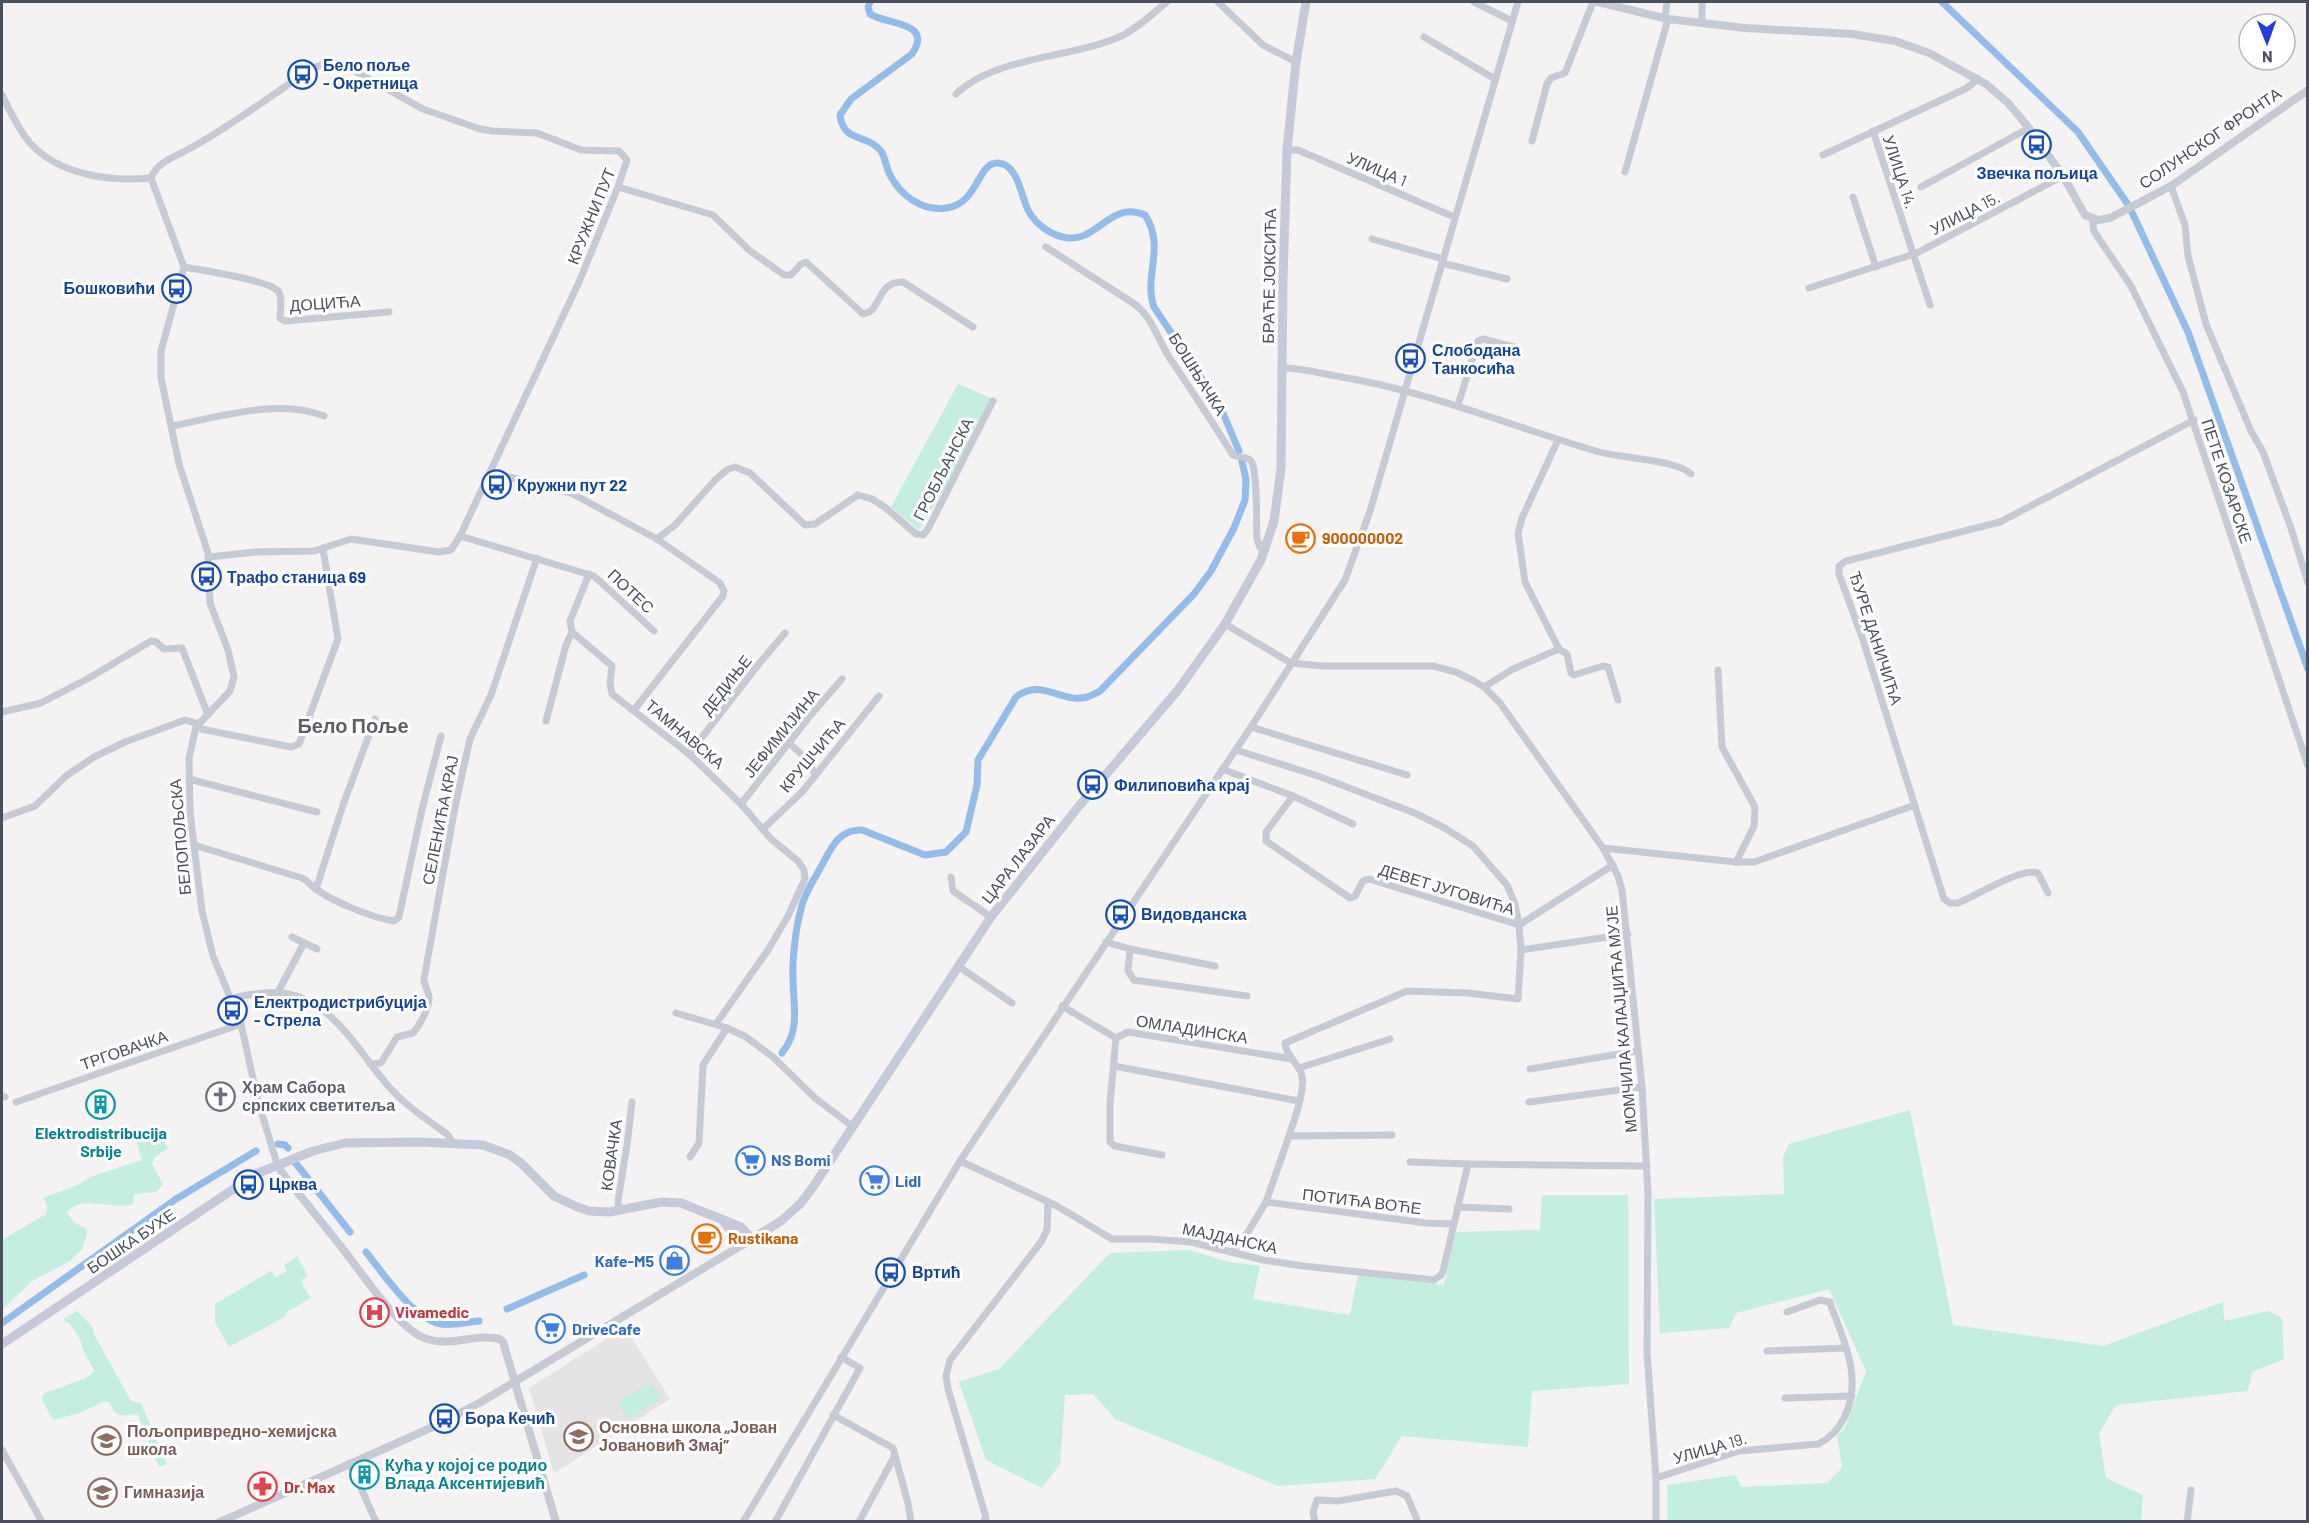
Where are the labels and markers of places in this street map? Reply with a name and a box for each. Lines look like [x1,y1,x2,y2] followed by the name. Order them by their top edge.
[323,55,418,92] place label: Бело поље - Окретница
[286,58,318,90] bus stop icon: Бело поље - Окретница
[2021,129,2053,161] bus stop icon: Звечка пољица
[1976,163,2098,182] place label: Звечка пољица
[160,272,192,304] bus stop icon: Бошковићи
[64,278,155,297] place label: Бошковићи
[1432,340,1520,377] place label: Слободана Танкосића
[1395,343,1427,375] bus stop icon: Слободана Танкосића
[480,469,512,501] bus stop icon: Кружни пут 22
[517,475,627,494] place label: Кружни пут 22
[1285,522,1317,554] cafe icon: 900000002
[1322,528,1403,547] place label: 900000002
[190,561,222,593] bus stop icon: Трафо станица 69
[227,567,366,586] place label: Трафо станица 69
[1077,769,1109,801] bus stop icon: Филиповића крај
[1114,775,1250,794] place label: Филиповића крај
[1104,898,1136,930] bus stop icon: Видовданска
[1141,904,1247,923] place label: Видовданска
[254,992,427,1029] place label: Електродистрибуција - Стрела
[217,995,249,1027] bus stop icon: Електродистрибуција - Стрела
[242,1077,395,1114] place label: Храм Сабора српских светитеља
[205,1080,237,1112] church icon: Храм Сабора српских светитеља
[85,1089,117,1121] building icon: Elektrodistribucija Srbije
[35,1123,167,1160] place label: Elektrodistribucija Srbije
[734,1144,766,1176] supermarket icon: NS Bomi
[771,1150,831,1169] place label: NS Bomi
[858,1165,890,1197] supermarket icon: Lidl
[232,1168,264,1200] bus stop icon: Црква
[895,1171,921,1190] place label: Lidl
[269,1174,317,1193] place label: Црква
[691,1222,723,1254] cafe icon: Rustikana
[728,1228,799,1247] place label: Rustikana
[659,1245,691,1277] shop icon: Kafe-M5
[595,1251,654,1270] place label: Kafe-M5
[875,1256,907,1288] bus stop icon: Вртић
[912,1262,961,1281] place label: Вртић
[358,1296,390,1328] hospital icon: Vivamedic
[395,1302,470,1321] place label: Vivamedic
[535,1313,567,1345] supermarket icon: DriveCafe
[572,1319,641,1338] place label: DriveCafe
[428,1402,460,1434] bus stop icon: Бора Кечић
[465,1408,555,1427] place label: Бора Кечић
[599,1417,777,1454] place label: Основна школа „Јован Јовановић Змај”
[562,1420,594,1452] school or university icon: Основна школа „Јован Јовановић Змај”
[127,1421,337,1458] place label: Пољопривредно-хемијска школа
[90,1424,122,1456] school or university icon: Пољопривредно-хемијска школа
[385,1455,547,1492] place label: Кућа у којој се родио Влада Аксентијевић
[348,1458,380,1490] building icon: Кућа у којој се родио Влада Аксентијевић
[247,1471,279,1503] pharmacy icon: Dr. Max
[87,1476,119,1508] school or university icon: Гимназија
[284,1477,336,1496] place label: Dr. Max
[124,1482,204,1501] place label: Гимназија

